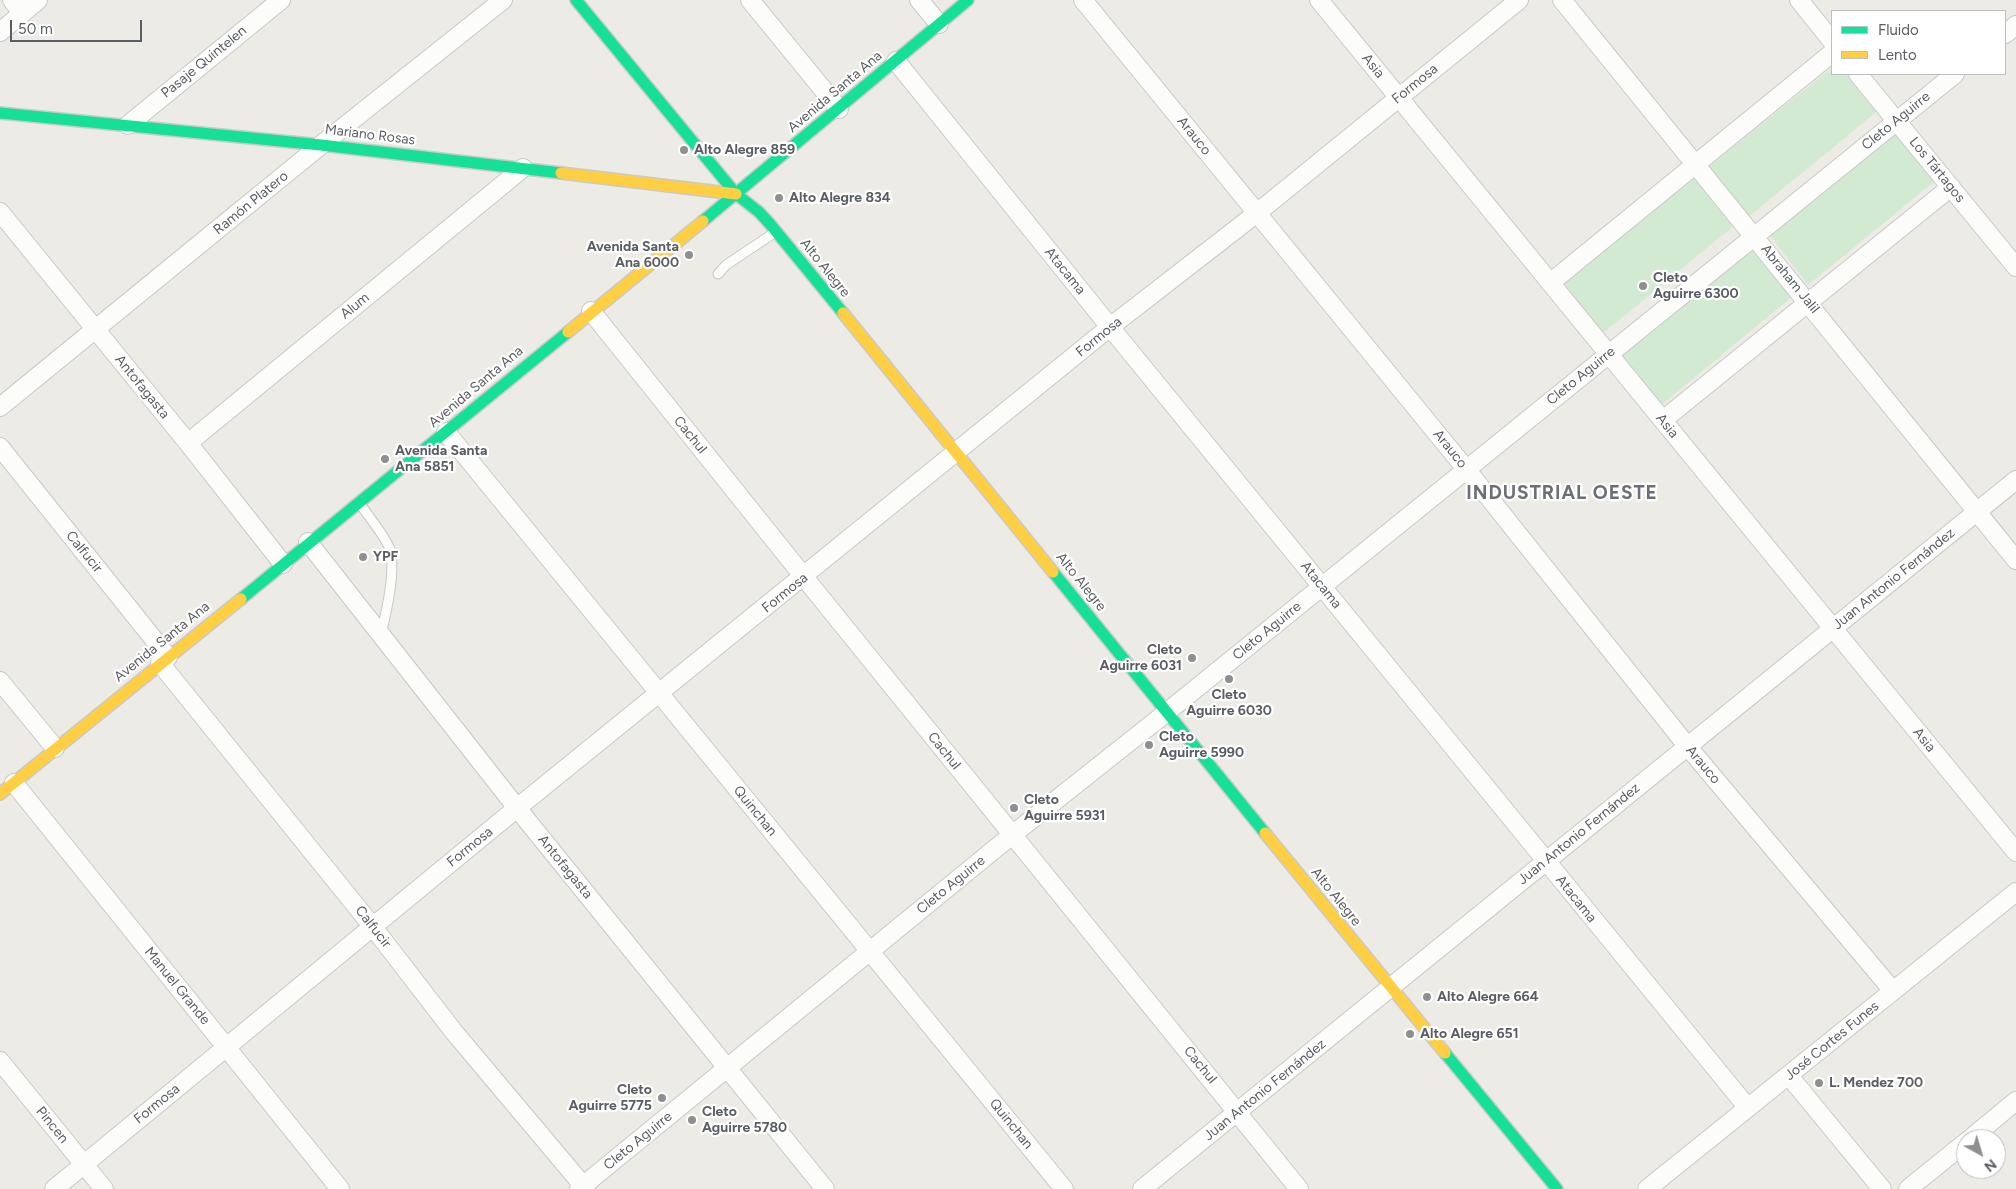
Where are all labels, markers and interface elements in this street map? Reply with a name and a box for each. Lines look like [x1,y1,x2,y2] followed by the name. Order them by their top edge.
[12,10,145,42] scale bar
[1831,10,2006,75] legend
[18,20,53,38] text: 50 m
[1878,21,1919,39] text: Fluido
[158,22,250,102] street label: Pasaje Quintelen
[1878,46,1917,64] text: Lento
[784,48,886,136] street label: Avenida Santa Ana
[1358,50,1388,82] street label: Asia
[1389,60,1441,108] street label: Formosa
[1858,88,1934,154] street label: Cleto Aguirre
[1173,113,1215,159] street label: Arauco
[324,121,416,149] street label: Mariano Rosas
[1905,134,1969,206] street label: Los Tártagos
[694,142,795,158] place label: Alto Alegre 859
[678,144,690,156] marker: Alto Alegre 859
[210,168,292,238] street label: Ramón Platero
[789,190,891,206] place label: Alto Alegre 834
[773,192,785,204] marker: Alto Alegre 834
[796,235,854,301] street label: Alto Alegre
[587,239,679,272] place label: Avenida Santa Ana 6000
[1757,241,1823,317] street label: Abraham Jalil
[1041,244,1089,298] street label: Atacama
[683,249,695,261] marker: Avenida Santa Ana 6000
[1653,270,1739,302] place label: Cleto Aguirre 6300
[1637,280,1649,292] marker: Cleto Aguirre 6300
[337,289,373,323] street label: Alum
[1073,313,1125,361] street label: Formosa
[425,343,527,431] street label: Avenida Santa Ana
[1543,343,1619,409] street label: Cleto Aguirre
[111,352,173,422] street label: Antofagasta
[1652,410,1682,442] street label: Asia
[670,413,710,457] street label: Cachul
[1429,426,1471,472] street label: Arauco
[395,443,487,476] place label: Avenida Santa Ana 5851
[379,453,391,465] marker: Avenida Santa Ana 5851
[1464,482,1660,504] district label: INDUSTRIAL OESTE
[1830,525,1958,633] street label: Juan Antonio Fernández
[62,528,106,576] street label: Calfucir
[373,549,398,565] place label: YPF
[1052,549,1110,615] street label: Alto Alegre
[357,551,369,563] marker: YPF
[1297,558,1345,612] street label: Atacama
[759,569,811,617] street label: Formosa
[111,598,213,686] street label: Avenida Santa Ana
[1229,598,1305,664] street label: Cleto Aguirre
[1100,642,1182,674] place label: Cleto Aguirre 6031
[1186,652,1198,664] marker: Cleto Aguirre 6031
[1223,673,1235,685] marker: Cleto Aguirre 6030
[1186,687,1272,720] place label: Cleto Aguirre 6030
[1909,724,1939,756] street label: Asia
[924,729,964,773] street label: Cachul
[1159,729,1244,762] place label: Cleto Aguirre 5990
[1143,739,1155,751] marker: Cleto Aguirre 5990
[1682,742,1724,788] street label: Arauco
[1515,780,1643,888] street label: Juan Antonio Fernández
[730,782,780,840] street label: Quinchan
[1024,792,1106,824] place label: Cleto Aguirre 5931
[1008,802,1020,814] marker: Cleto Aguirre 5931
[444,823,496,871] street label: Formosa
[534,832,596,902] street label: Antofagasta
[913,852,989,918] street label: Cleto Aguirre
[1307,864,1365,930] street label: Alto Alegre
[1552,872,1600,926] street label: Atacama
[351,903,395,951] street label: Calfucir
[141,944,213,1028] street label: Manuel Grande
[1437,989,1539,1005] place label: Alto Alegre 664
[1421,991,1433,1003] marker: Alto Alegre 664
[1782,998,1882,1084] street label: José Cortes Funes
[1420,1026,1519,1042] place label: Alto Alegre 651
[1404,1028,1416,1040] marker: Alto Alegre 651
[1201,1036,1329,1144] street label: Juan Antonio Fernández
[1180,1043,1220,1087] street label: Cachul
[1829,1075,1923,1091] place label: L. Mendez 700
[1813,1077,1825,1089] marker: L. Mendez 700
[131,1080,183,1128] street label: Formosa
[569,1082,652,1114] place label: Cleto Aguirre 5775
[656,1092,668,1104] marker: Cleto Aguirre 5775
[986,1095,1036,1153] street label: Quinchan
[32,1103,72,1147] street label: Pincen
[702,1104,787,1136] place label: Cleto Aguirre 5780
[600,1108,676,1174] street label: Cleto Aguirre
[686,1114,698,1126] marker: Cleto Aguirre 5780
[1956,1129,2006,1179] north arrow
[1981,1155,2000,1175] text: N

